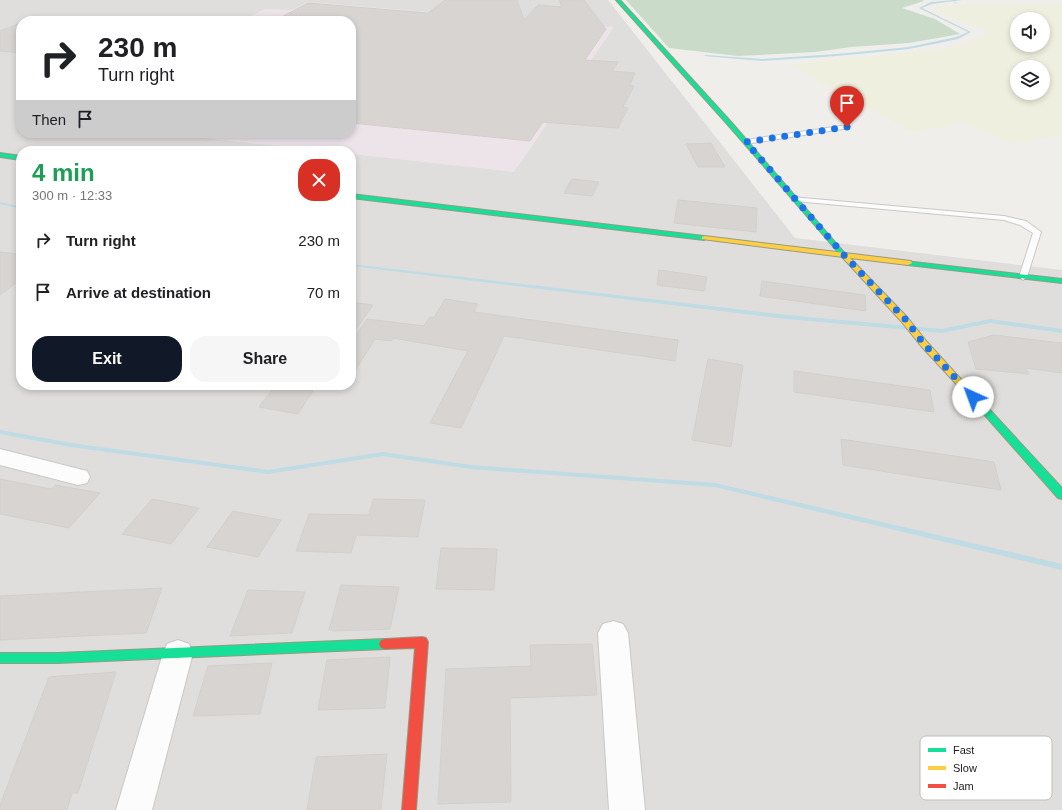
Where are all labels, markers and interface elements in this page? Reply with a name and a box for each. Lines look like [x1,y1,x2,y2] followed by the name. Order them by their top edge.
[1010,12,1050,100] map controls
[1010,12,1050,52] button: sound
[32,32,84,84] icon: right
[98,32,177,63] text: 230 m
[1010,60,1050,100] button: layers
[98,65,174,85] text: Turn right
[830,86,864,127] pin
[836,92,858,114] icon: arrive
[74,108,96,130] icon: arrive
[32,111,66,128] text: Then
[32,159,95,186] text: 4 min
[298,159,340,201] button: close
[32,188,112,203] text: 300 m · 12:33
[32,229,54,251] icon: right
[66,232,136,249] text: Turn right
[298,232,340,249] text: 230 m
[32,281,54,303] icon: arrive
[66,284,211,301] text: Arrive at destination
[307,284,340,301] text: 70 m
[32,336,182,382] button: Exit
[190,336,340,382] button: Share
[952,376,994,418] position arrow
[920,736,1052,800] legend
[953,744,974,756] text: Fast
[953,762,977,774] text: Slow
[953,780,974,792] text: Jam

